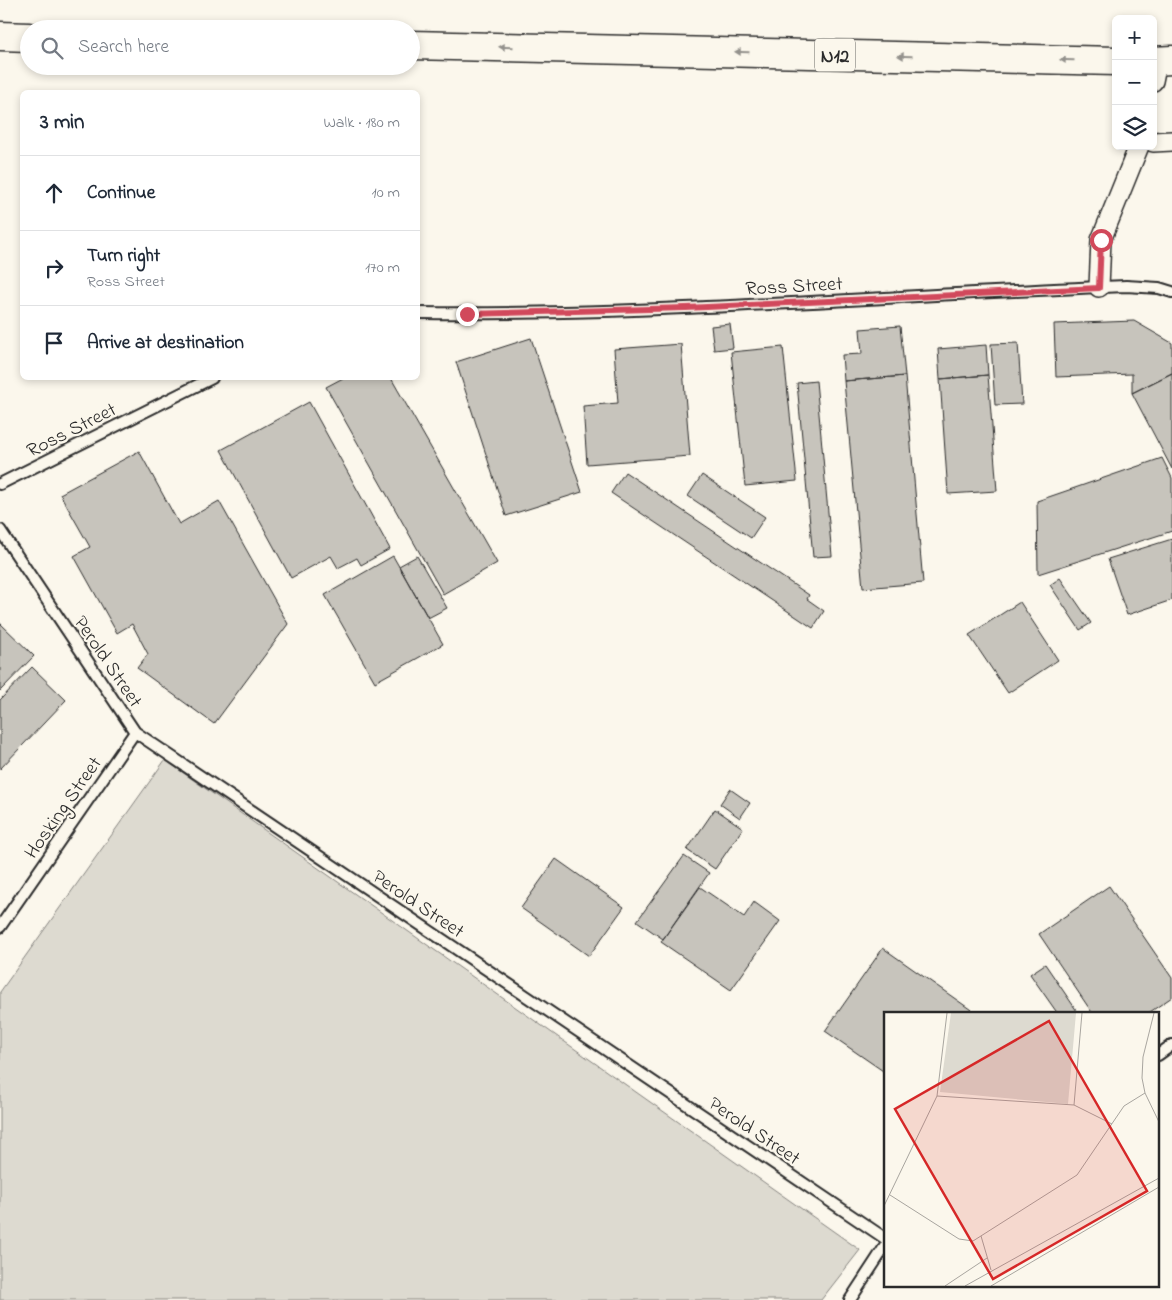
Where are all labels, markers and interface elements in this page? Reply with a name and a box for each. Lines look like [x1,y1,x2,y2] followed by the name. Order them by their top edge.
[1112,15,1157,150] map controls
[1112,15,1157,60] button: +
[20,20,420,75] search box
[38,34,66,62] icon: search
[78,34,169,61] text: Search here
[815,38,855,72] road number: N12
[497,43,513,51] one-way arrow
[734,48,750,56] one-way arrow
[896,52,912,60] one-way arrow
[1059,56,1075,64] one-way arrow
[1112,60,1157,105] button: −
[1112,105,1157,150] button: layers
[40,108,84,138] text: 3 min
[323,111,400,135] text: Walk · 180 m
[40,179,68,207] icon: ahead
[87,180,155,207] text: Continue
[372,181,400,205] text: 10 m
[1090,229,1113,252] route start
[87,243,160,270] text: Turn right
[40,254,68,282] icon: right
[365,256,400,280] text: 170 m
[87,270,165,294] text: Ross Street
[745,270,844,305] street label: Ross Street
[456,303,479,326] route end
[40,329,68,357] icon: arrive
[87,330,244,357] text: Arrive at destination
[22,396,122,466] street label: Ross Street
[65,611,149,714] street label: Perold Street
[18,751,111,866] street label: Hosking Street
[366,864,470,947] street label: Perold Street
[884,1012,1160,1288] inset map
[702,1091,806,1174] street label: Perold Street

